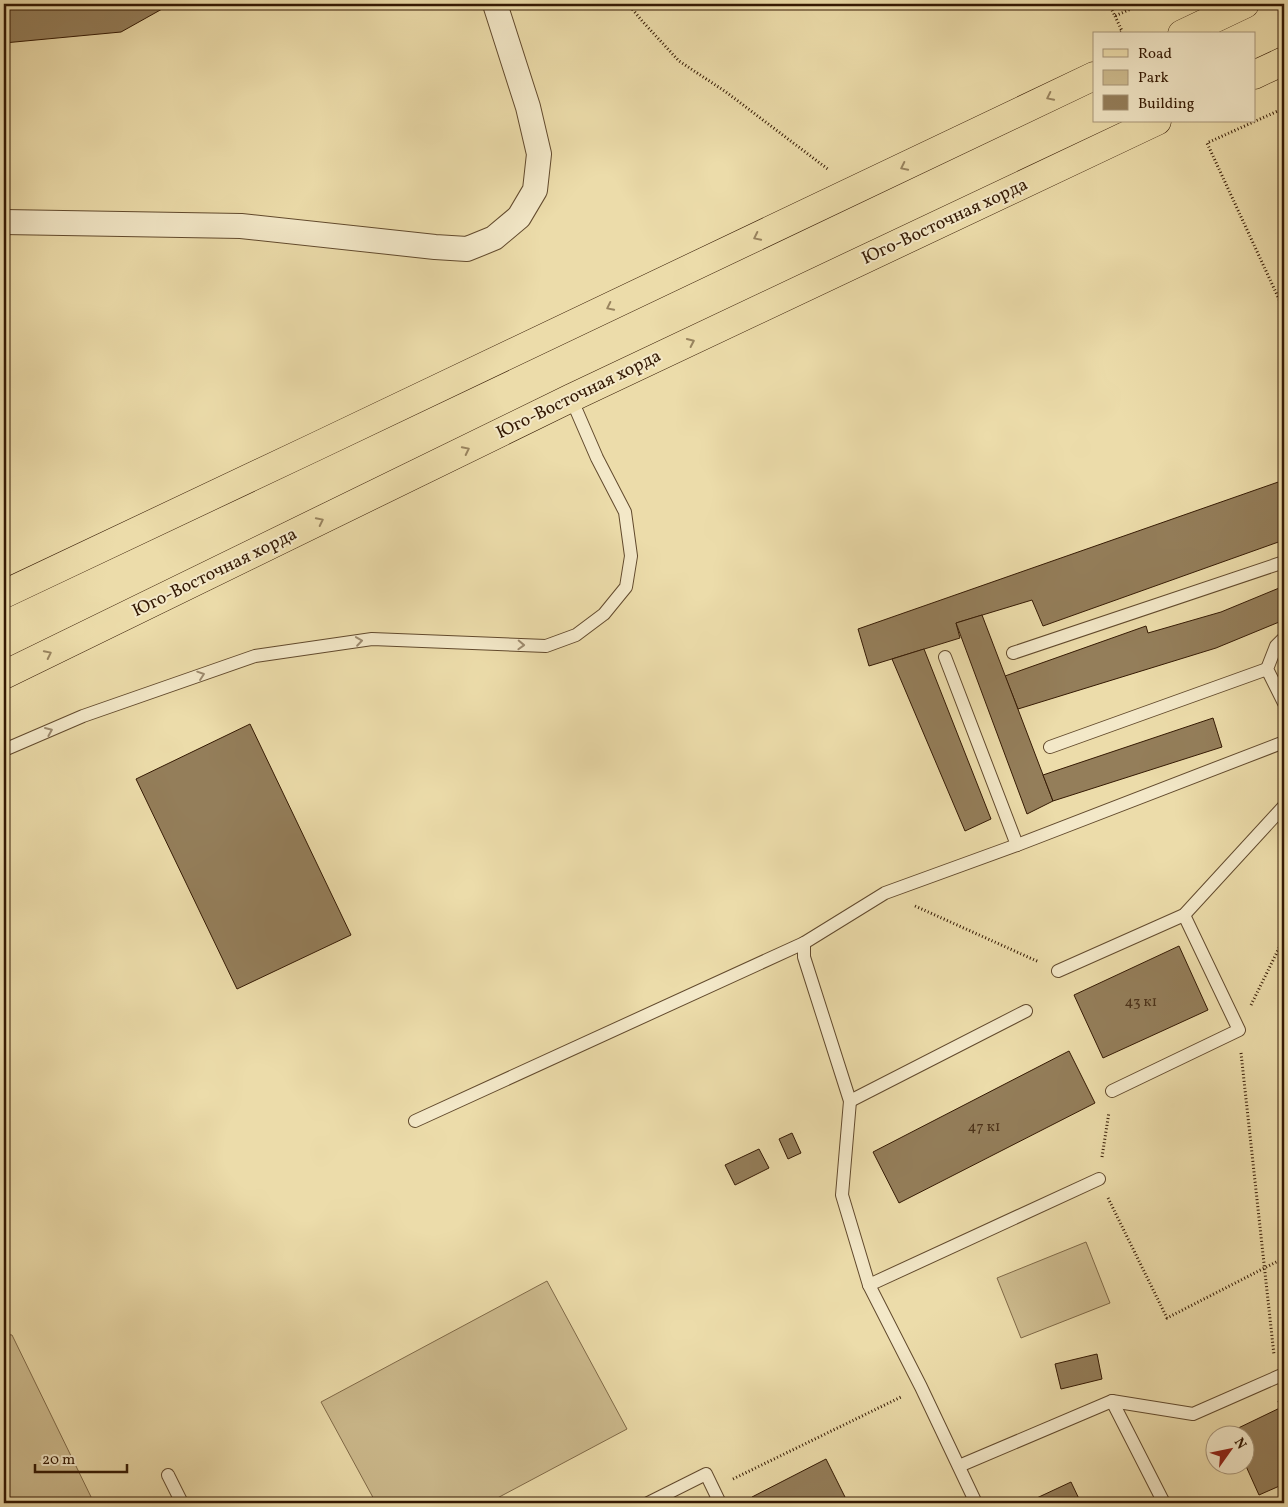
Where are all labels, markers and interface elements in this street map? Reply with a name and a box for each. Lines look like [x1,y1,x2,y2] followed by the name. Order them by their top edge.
[1093,32,1256,122] legend
[1138,44,1172,65] text: Road
[1138,68,1169,89] text: Park
[1046,90,1055,101] one-way arrow
[1138,94,1195,115] text: Building
[900,160,909,171] one-way arrow
[858,172,1032,272] street label: Юго-Восточная хорда
[753,230,762,241] one-way arrow
[606,300,615,311] one-way arrow
[686,337,695,348] one-way arrow
[492,344,666,446] street label: Юго-Восточная хорда
[460,446,469,456] one-way arrow
[315,517,324,528] one-way arrow
[128,522,302,624] street label: Юго-Восточная хорда
[355,636,363,647] one-way arrow
[518,639,526,650] one-way arrow
[43,650,52,660] one-way arrow
[196,671,205,681] one-way arrow
[44,727,53,738] one-way arrow
[1125,992,1157,1013] house number: 43 к1
[967,1117,1001,1138] house number: 47 к1
[1206,1424,1256,1474] north arrow
[1229,1434,1250,1453] text: N
[35,1442,128,1474] scale bar
[42,1450,75,1471] text: 20 m

